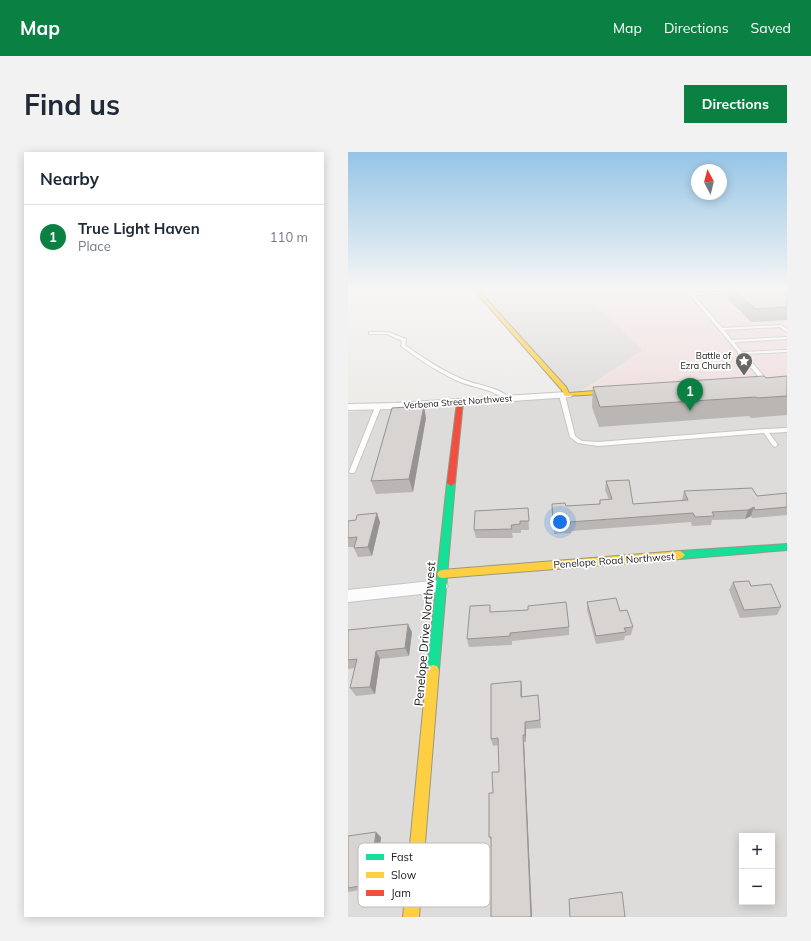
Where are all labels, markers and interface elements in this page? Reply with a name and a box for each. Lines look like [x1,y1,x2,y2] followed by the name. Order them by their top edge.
[20,16,60,40] text: Map
[613,19,642,37] text: Map
[664,19,729,37] text: Directions
[751,19,791,37] text: Saved
[684,85,787,123] button: Directions
[24,87,120,122] text: Find us
[691,164,727,200] north arrow
[40,168,99,189] text: Nearby
[78,219,200,238] text: True Light Haven
[49,229,57,245] text: 1
[270,229,308,245] text: 110 m
[78,238,111,254] text: Place
[681,350,732,371] place label: Battle of Ezra Church
[734,351,754,376] place icon: Battle of Ezra Church
[677,378,703,411] pin: 1
[403,392,512,411] street label: Verbena Street Northwest
[550,512,570,532] your location
[553,550,675,571] street label: Penelope Road Northwest
[411,561,438,707] street label: Penelope Drive Northwest
[739,833,775,905] map controls
[739,833,775,869] button: +
[358,843,490,907] legend
[391,850,413,864] text: Fast
[391,868,417,882] text: Slow
[739,869,775,905] button: −
[391,886,411,900] text: Jam

